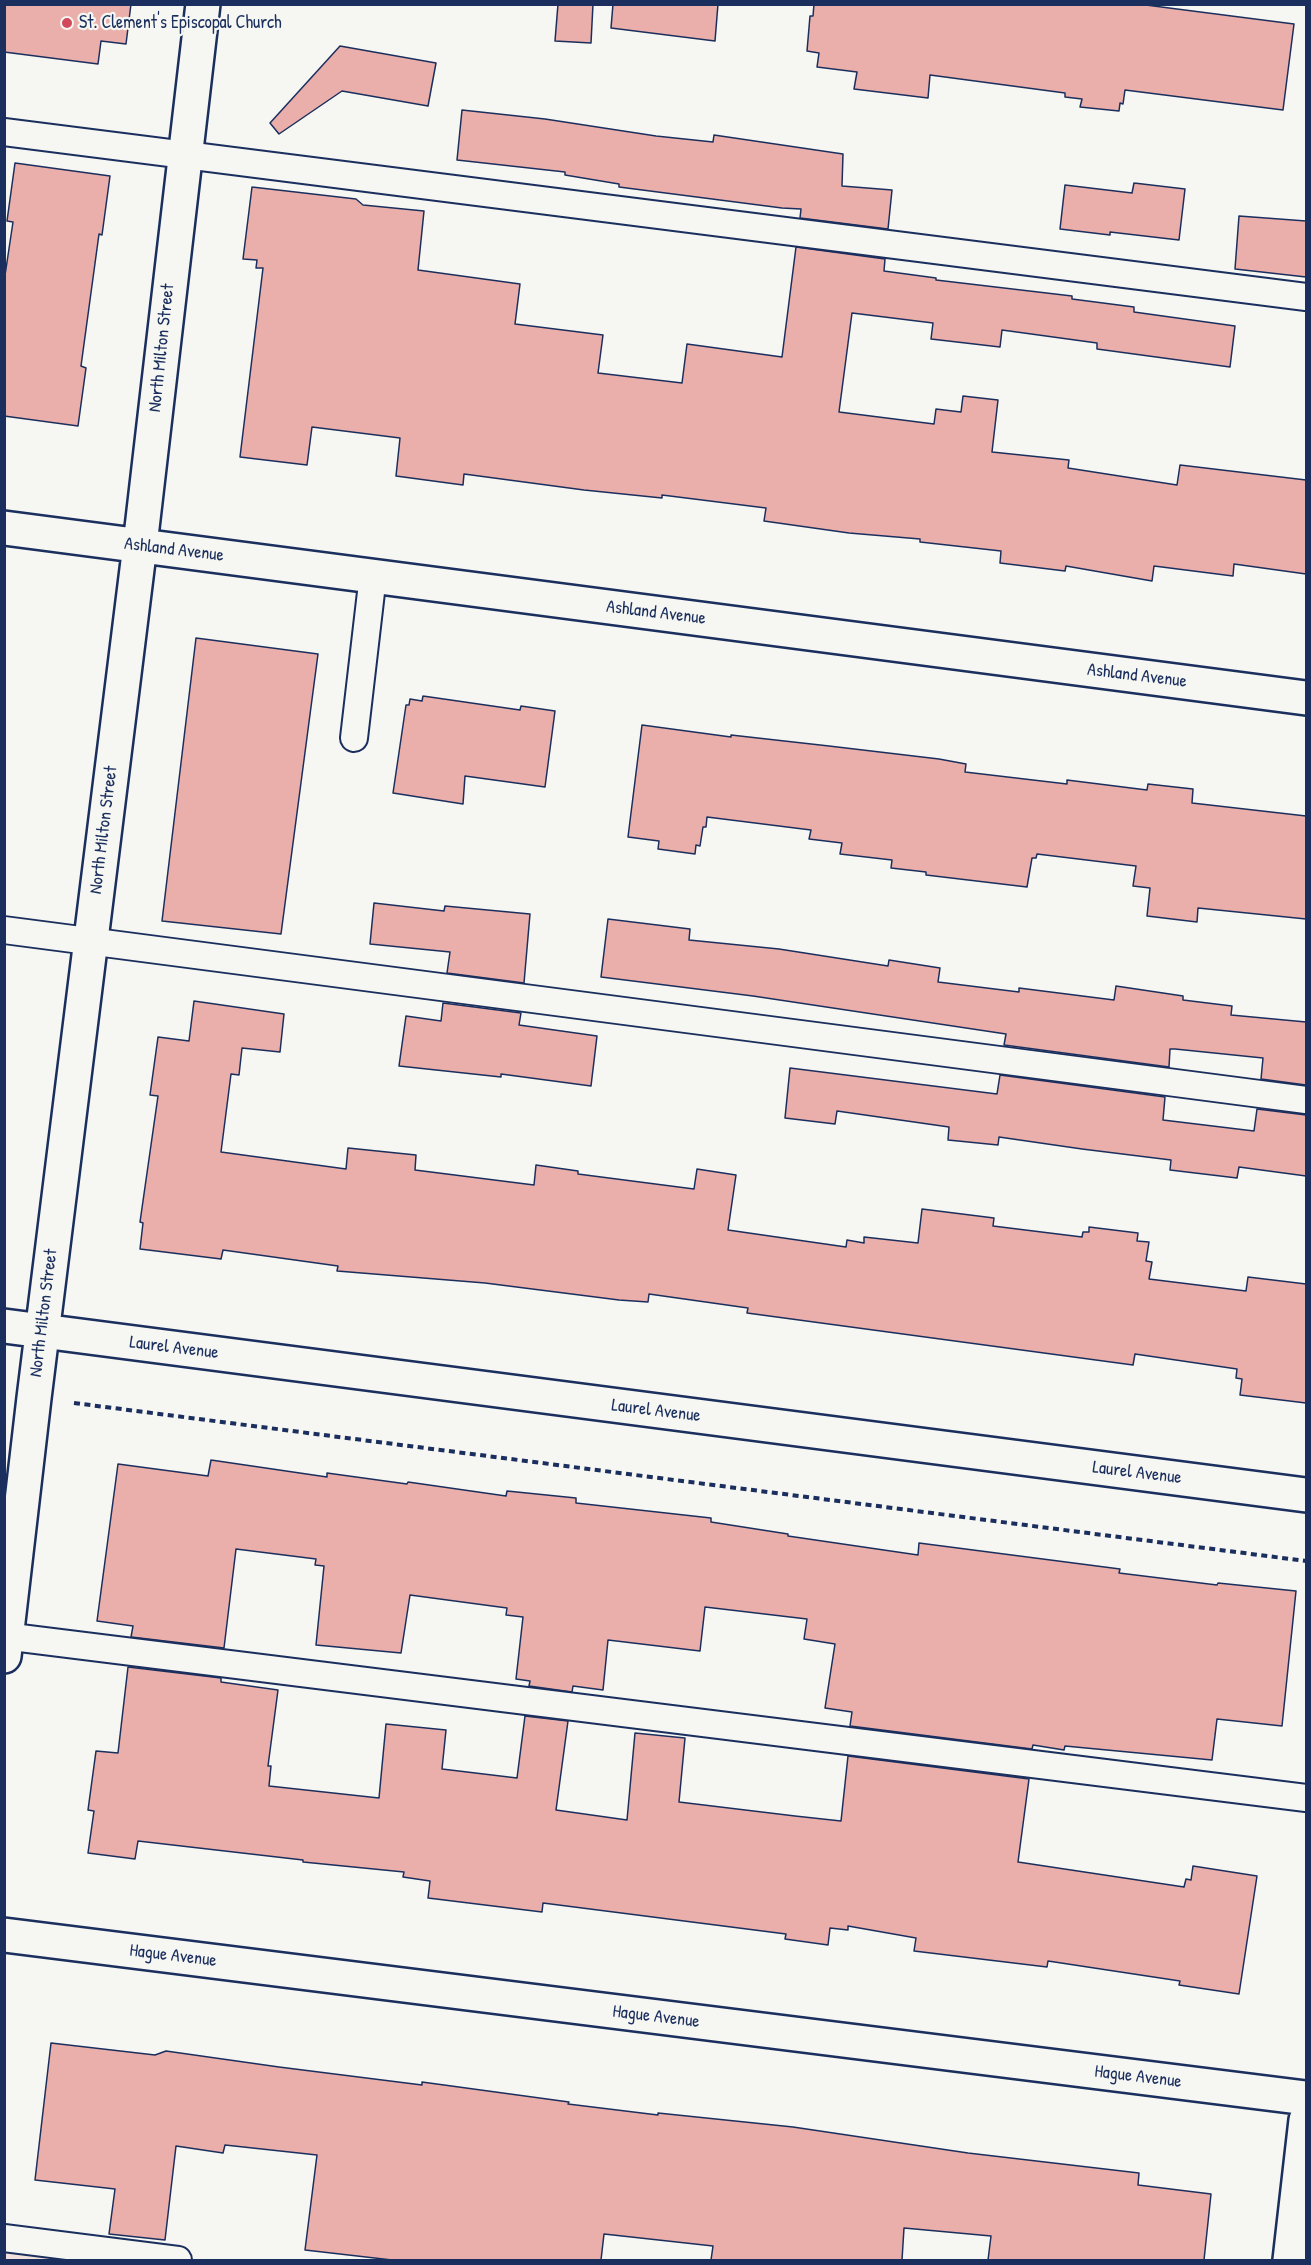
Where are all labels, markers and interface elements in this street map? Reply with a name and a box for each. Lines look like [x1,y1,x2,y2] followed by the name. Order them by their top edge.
[79,12,282,34] place label: St. Clement's Episcopal Church
[60,16,74,30] marker: St. Clement's Episcopal Church
[145,283,179,413] street label: North Milton Street
[123,533,225,567] street label: Ashland Avenue
[605,596,707,630] street label: Ashland Avenue
[1086,659,1188,693] street label: Ashland Avenue
[85,765,123,895] street label: North Milton Street
[25,1248,63,1378] street label: North Milton Street
[128,1332,220,1364] street label: Laurel Avenue
[610,1395,702,1427] street label: Laurel Avenue
[1091,1457,1183,1489] street label: Laurel Avenue
[128,1940,218,1972] street label: Hague Avenue
[611,2001,701,2033] street label: Hague Avenue
[1093,2061,1183,2093] street label: Hague Avenue

